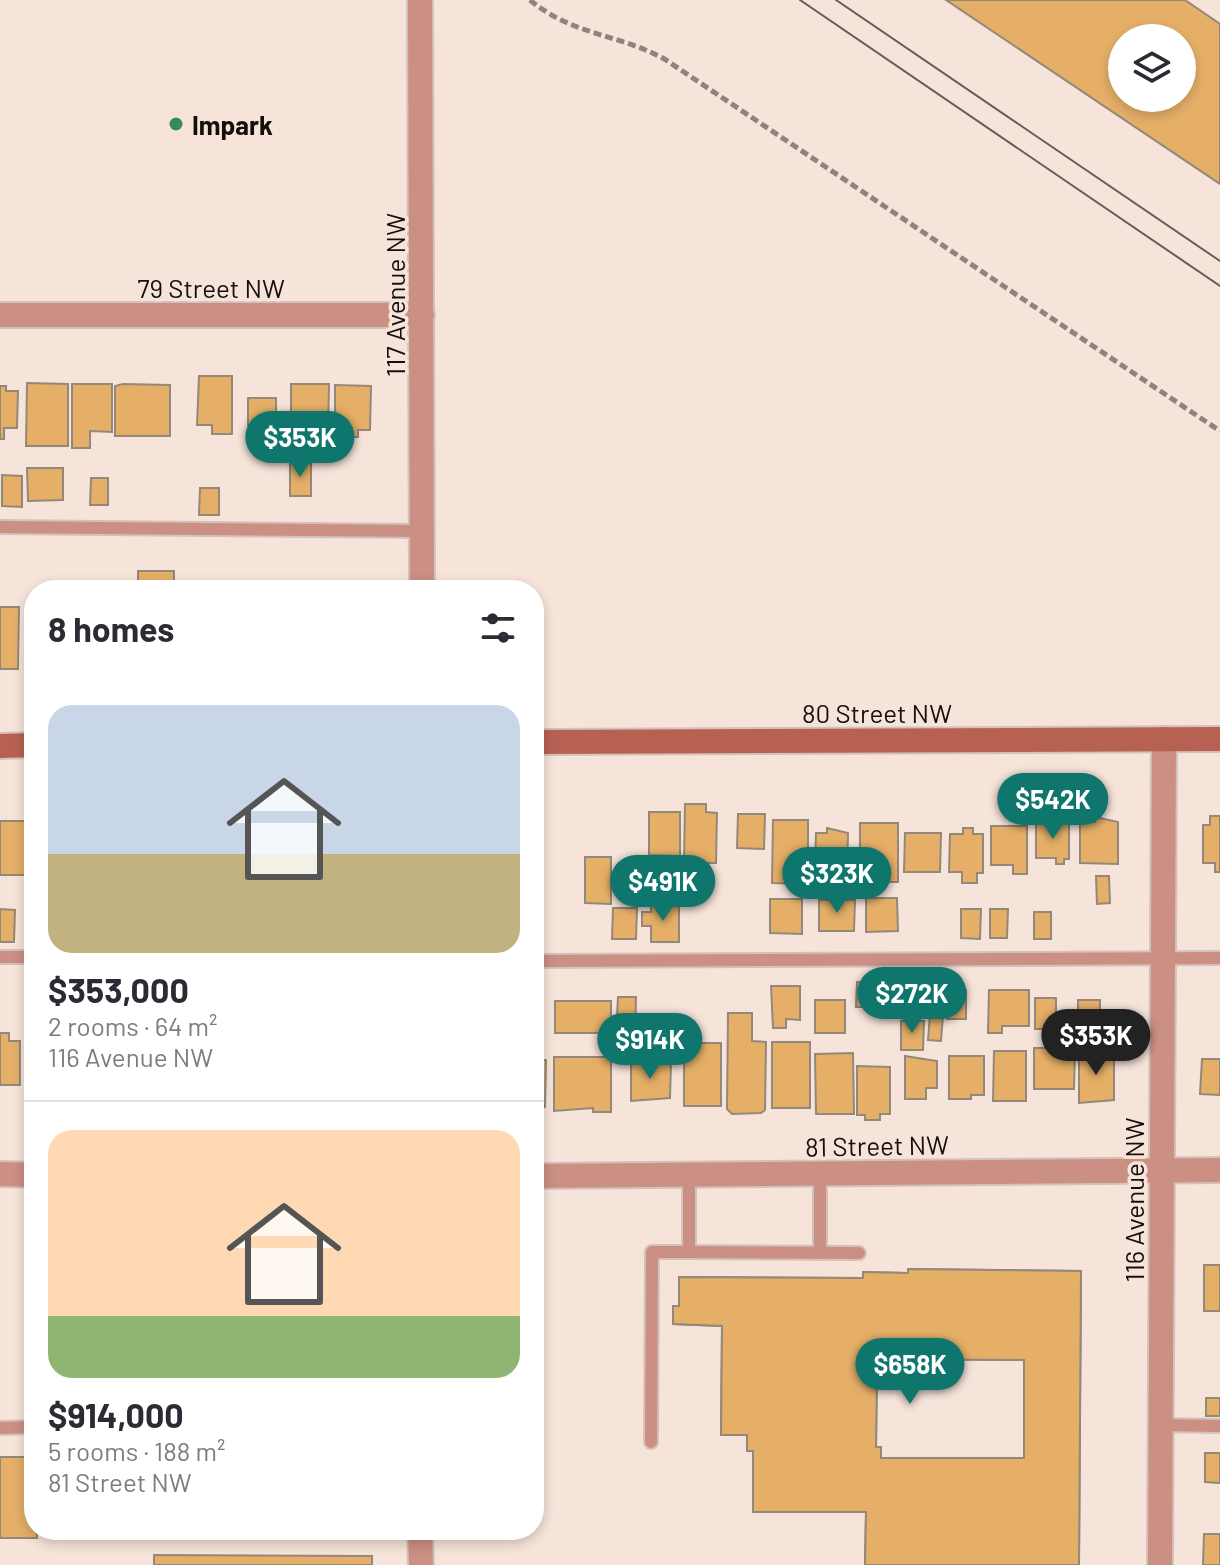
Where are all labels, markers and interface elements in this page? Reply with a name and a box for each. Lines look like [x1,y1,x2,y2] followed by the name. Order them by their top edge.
[1108,24,1196,112] map controls
[1108,24,1196,112] button: layers
[192,109,273,140] place label: Impark
[167,115,185,133] marker: Impark
[379,213,410,377] street label: 117 Avenue NW
[137,272,285,303] street label: 79 Street NW
[244,411,356,479] pin: $353K
[263,421,337,452] text: $353K
[476,606,520,650] icon: filters
[48,608,174,649] text: 8 homes
[802,697,952,728] street label: 80 Street NW
[212,757,356,901] icon: home
[997,773,1109,841] pin: $542K
[1015,783,1091,814] text: $542K
[781,847,893,915] pin: $323K
[607,855,719,923] pin: $491K
[800,857,874,888] text: $323K
[628,865,698,896] text: $491K
[856,967,968,1035] pin: $272K
[48,969,189,1010] text: $353,000
[875,977,949,1008] text: $272K
[1040,1009,1152,1077] pin: $353K
[48,1010,218,1041] text: 2 rooms · 64 m²
[594,1013,706,1081] pin: $914K
[1059,1019,1133,1050] text: $353K
[615,1023,685,1054] text: $914K
[48,1041,213,1072] text: 116 Avenue NW
[1118,1117,1149,1283] street label: 116 Avenue NW
[805,1128,949,1162] street label: 81 Street NW
[212,1182,356,1326] icon: home
[854,1338,966,1406] pin: $658K
[873,1348,947,1379] text: $658K
[48,1394,184,1435] text: $914,000
[48,1435,225,1466] text: 5 rooms · 188 m²
[48,1466,192,1497] text: 81 Street NW

